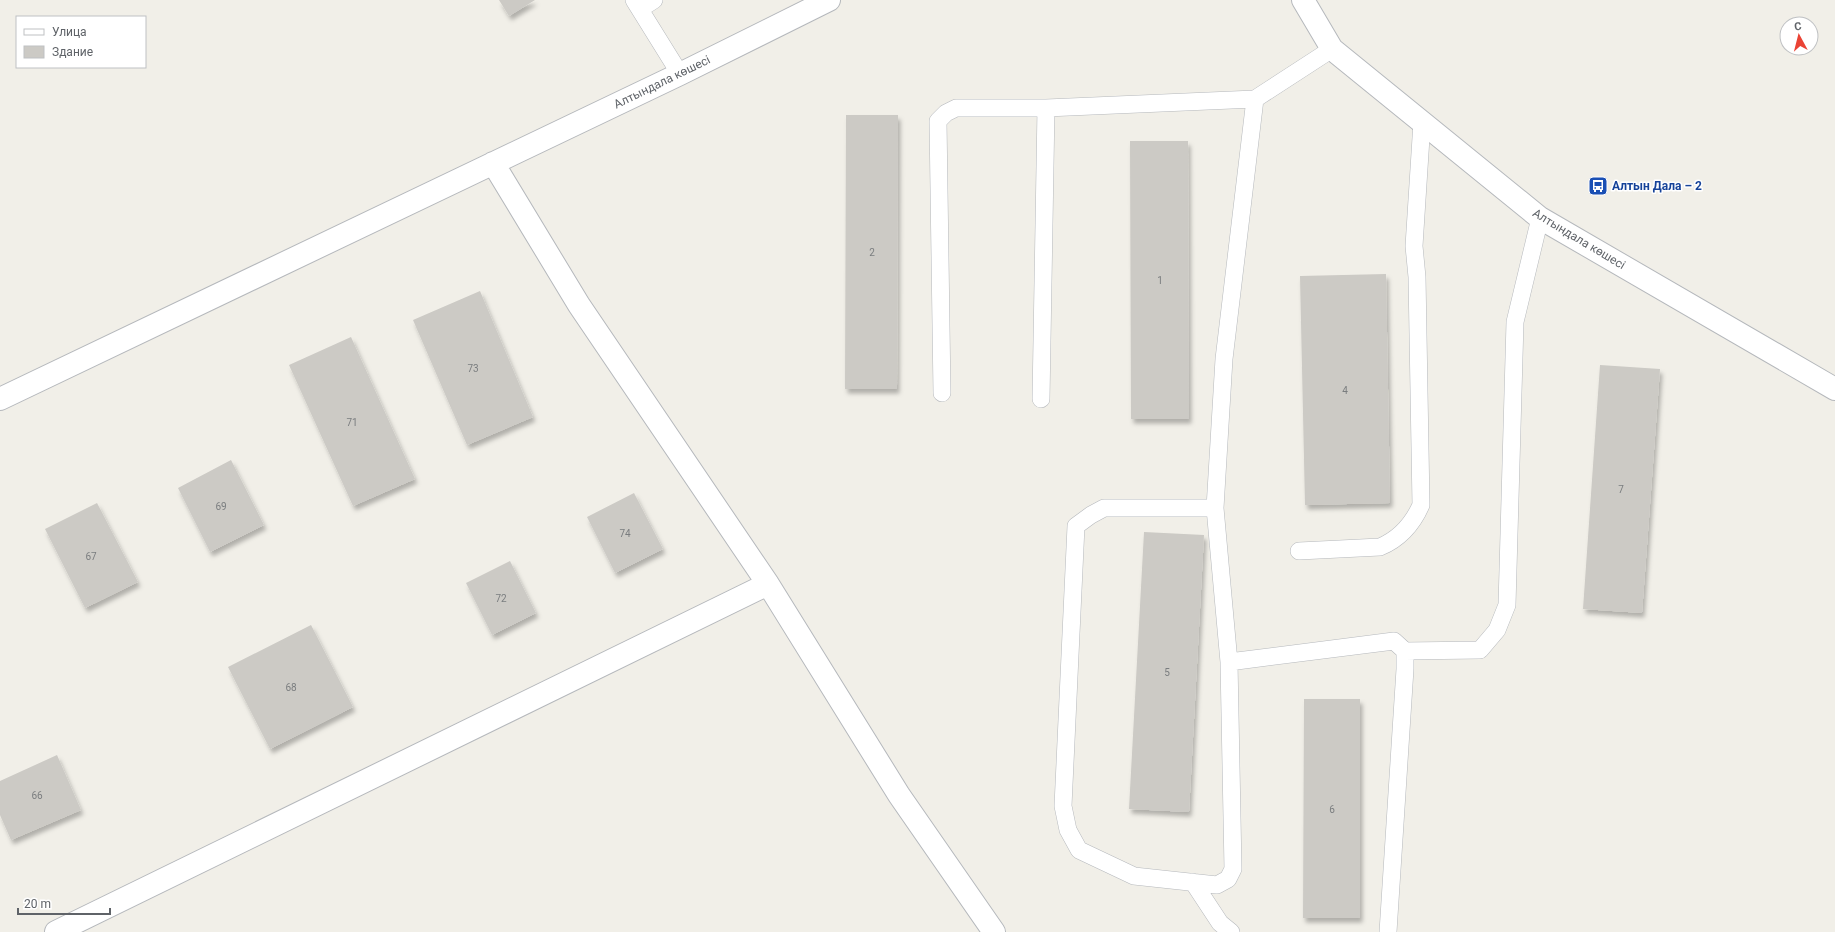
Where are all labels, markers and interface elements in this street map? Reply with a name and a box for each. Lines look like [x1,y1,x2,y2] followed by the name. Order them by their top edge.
[16,16,146,68] legend
[1779,16,1819,56] north arrow
[1793,20,1802,33] text: С
[52,25,87,39] text: Улица
[52,45,93,59] text: Здание
[611,53,713,111] street label: Алтындала көшесі
[1587,175,1609,197] bus stop icon: Алтын Дала – 2
[1612,179,1702,193] place label: Алтын Дала – 2
[1530,206,1628,272] street label: Алтындала көшесі
[869,247,875,258] house number: 2
[1157,275,1163,286] house number: 1
[467,363,479,374] house number: 73
[1342,385,1348,396] house number: 4
[346,417,358,428] house number: 71
[1618,484,1624,495] house number: 7
[215,501,227,512] house number: 69
[619,528,631,539] house number: 74
[85,551,97,562] house number: 67
[495,593,507,604] house number: 72
[1164,667,1170,678] house number: 5
[285,682,297,693] house number: 68
[31,790,43,801] house number: 66
[1329,804,1335,815] house number: 6
[18,890,110,916] scale bar
[24,897,51,911] text: 20 m

